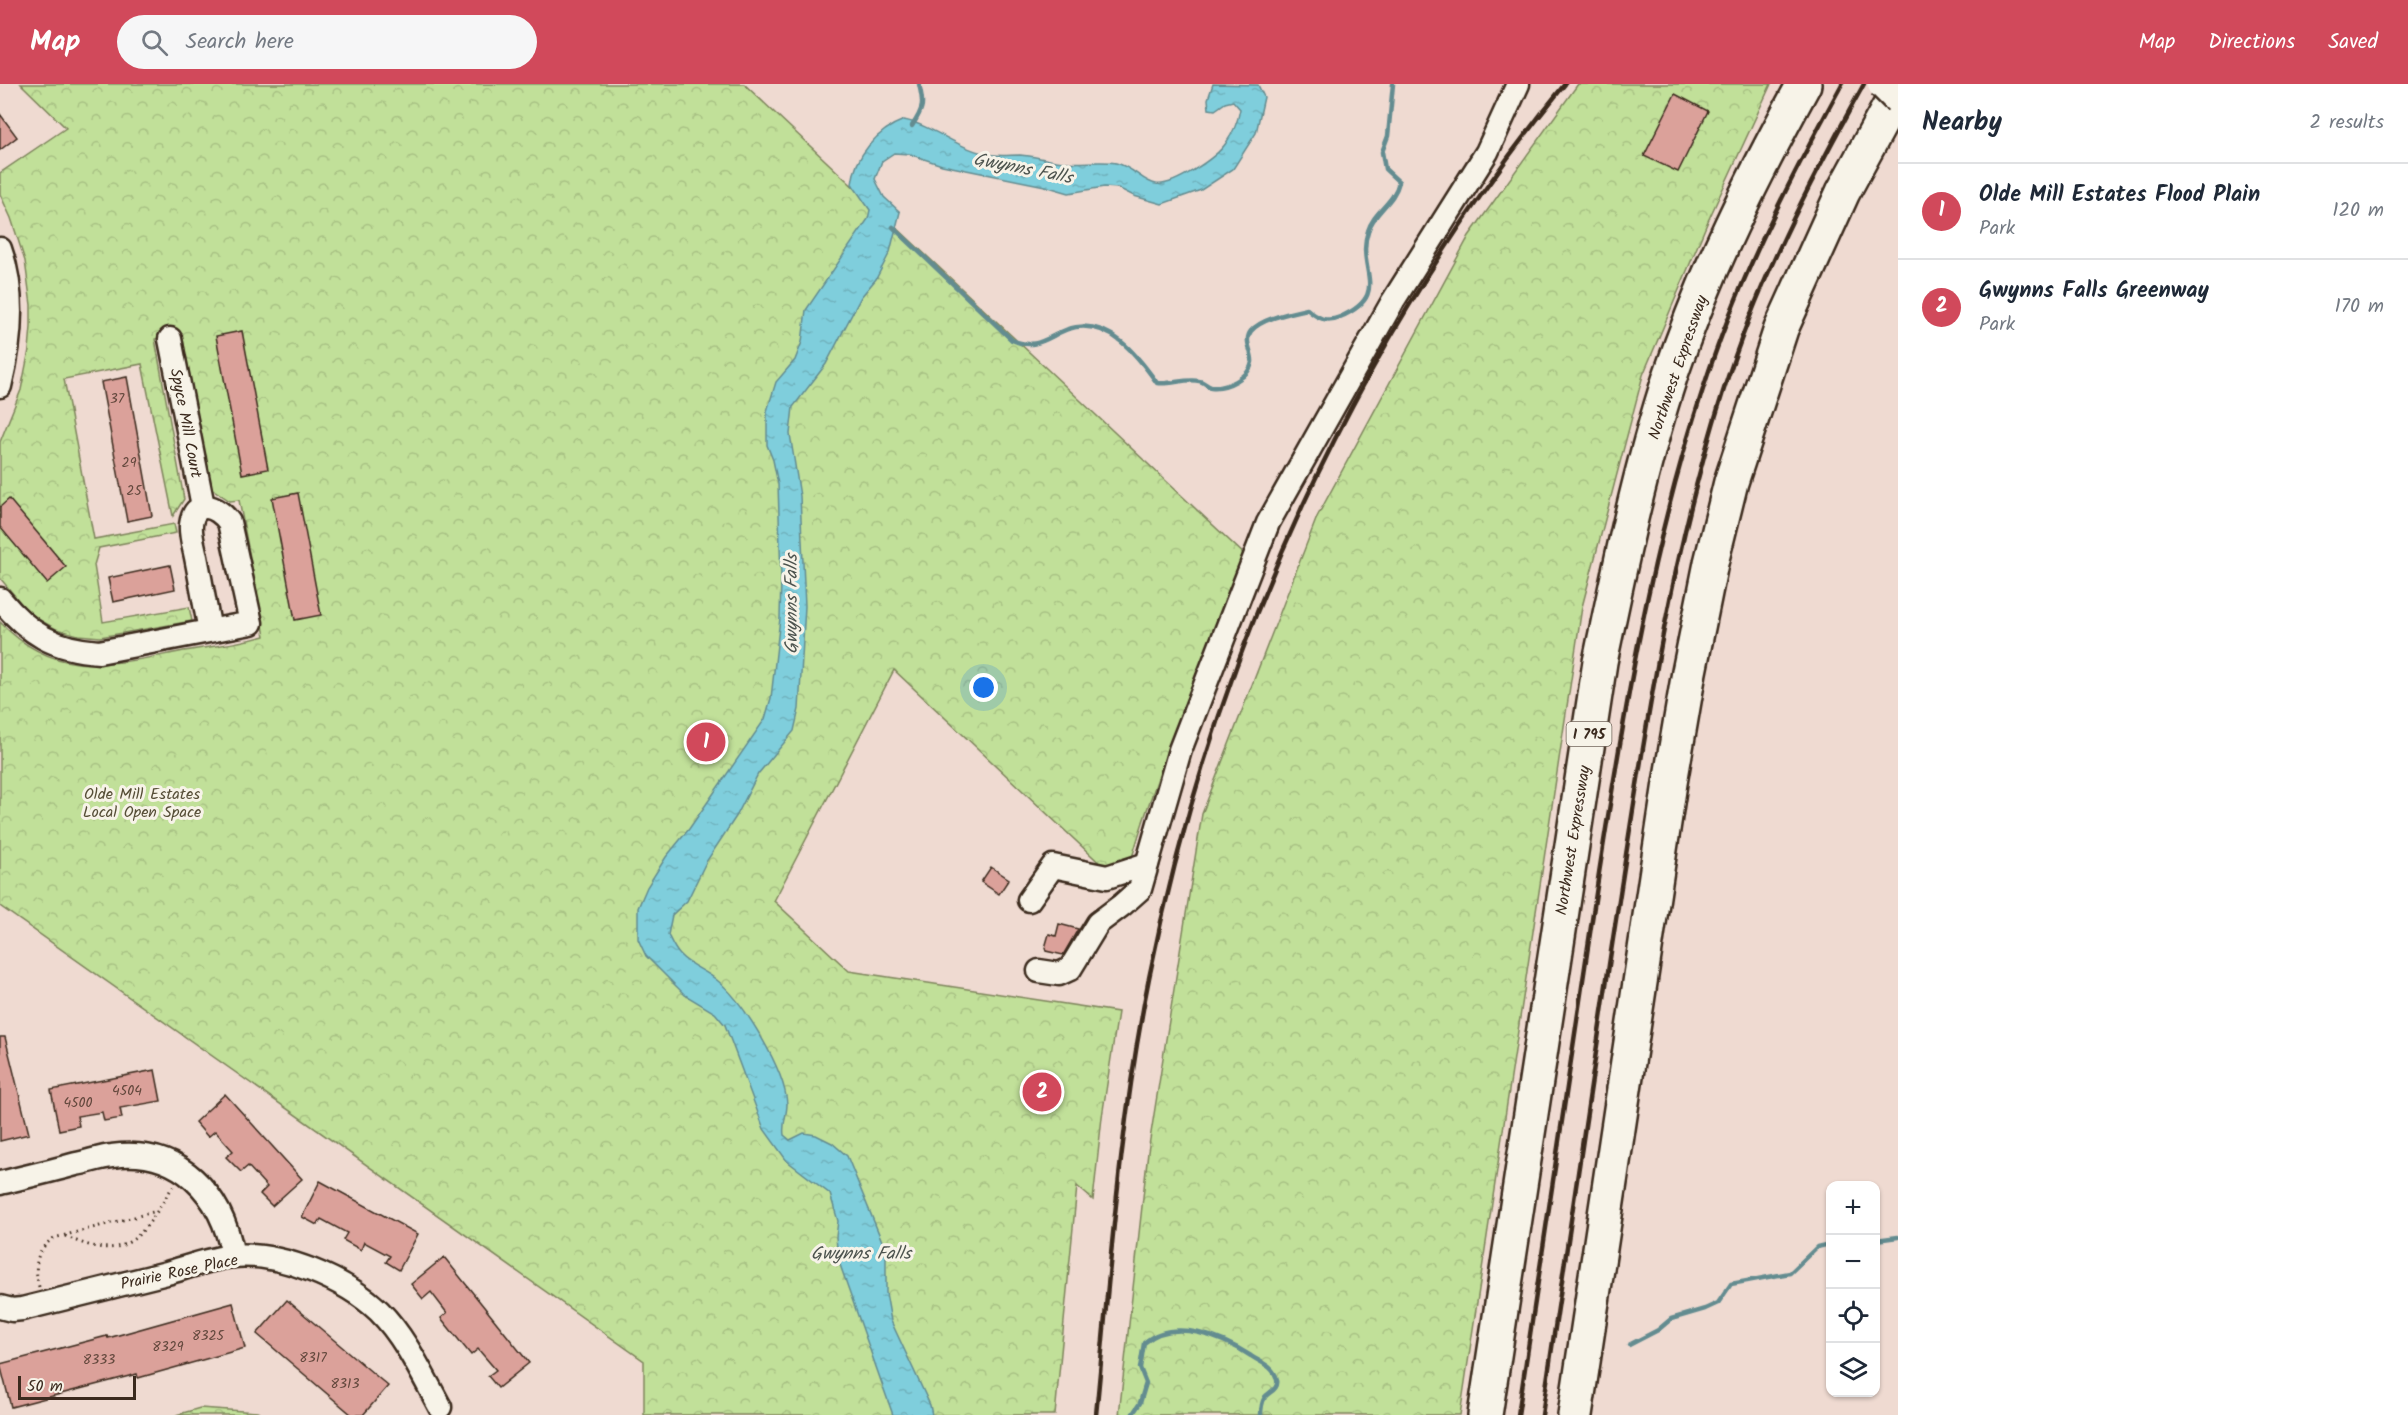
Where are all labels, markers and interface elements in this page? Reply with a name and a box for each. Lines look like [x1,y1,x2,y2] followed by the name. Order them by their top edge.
[117,15,537,69] search box
[30,20,81,65] text: Map
[186,25,294,60] text: Search here
[138,26,171,59] icon: search
[2139,26,2175,59] text: Map
[2208,26,2295,59] text: Directions
[2328,26,2378,59] text: Saved
[1922,102,2002,144] text: Nearby
[2309,107,2384,139] text: 2 results
[971,146,1077,194] water label: Gwynns Falls
[1979,178,2260,213] text: Olde Mill Estates Flood Plain
[1938,195,1945,227] text: 1
[2332,195,2384,227] text: 120 m
[1979,213,2015,245] text: Park
[1979,274,2209,309] text: Gwynns Falls Greenway
[1642,291,1715,443] street label: Northwest Expressway
[1936,291,1947,323] text: 2
[2335,291,2384,323] text: 170 m
[1979,309,2015,341] text: Park
[163,366,209,481] street label: Spyce Mill Court
[110,388,125,410] house number: 37
[122,452,137,474] house number: 29
[126,480,143,502] house number: 25
[778,552,807,654] water label: Gwynns Falls
[969,673,998,702] your location
[686,720,726,764] pin: 1
[1566,722,1612,746] road number: I 795
[1549,763,1598,917] street label: Northwest Expressway
[83,782,201,825] park label: Olde Mill Estates Local Open Space
[1022,1070,1062,1114] pin: 2
[112,1080,142,1102] house number: 4504
[63,1092,93,1114] house number: 4500
[1826,1181,1880,1397] map controls
[1826,1181,1880,1235] button: +
[1826,1235,1880,1289] button: −
[811,1240,913,1269] water label: Gwynns Falls
[118,1248,240,1297] street label: Prairie Rose Place
[1826,1289,1880,1343] button: locate
[192,1325,226,1347] house number: 8325
[152,1336,184,1358] house number: 8329
[1826,1343,1880,1397] button: layers
[299,1347,327,1369] house number: 8317
[83,1349,115,1371] house number: 8333
[18,1373,136,1400] scale bar
[331,1373,359,1395] house number: 8313
[27,1374,63,1399] text: 50 m

